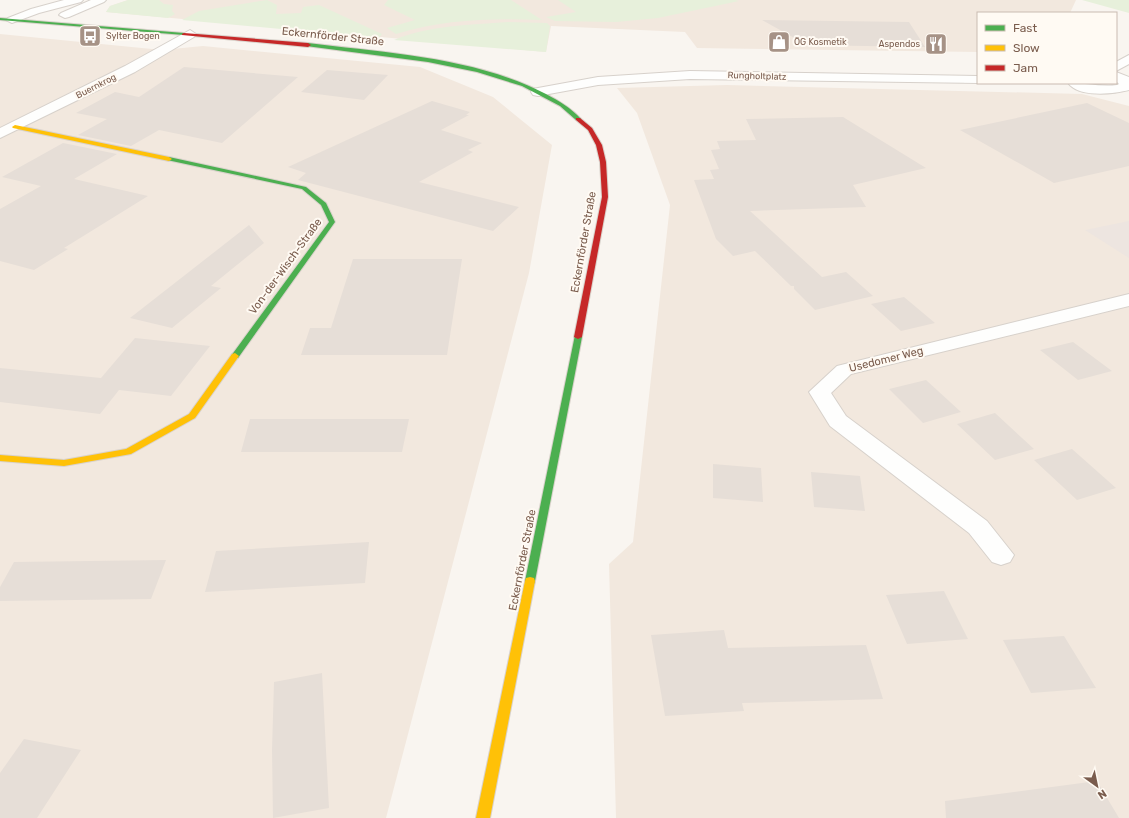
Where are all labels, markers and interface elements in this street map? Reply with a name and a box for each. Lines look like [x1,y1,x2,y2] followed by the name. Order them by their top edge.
[977,12,1117,84] legend
[1013,21,1037,35] text: Fast
[77,23,103,49] bus stop icon: Sylter Bogen
[281,25,385,48] street label: Eckernförder Straße
[766,29,792,55] shop icon: ÖG Kosmetik
[106,31,160,41] place label: Sylter Bogen
[923,31,949,57] restaurant icon: Aspendos
[794,37,847,47] place label: ÖG Kosmetik
[878,39,920,49] place label: Aspendos
[1013,41,1040,55] text: Slow
[1013,61,1038,75] text: Jam
[727,70,787,82] street label: Rungholtplatz
[74,72,118,100] street label: Buernkrog
[568,190,599,294] street label: Eckernförder Straße
[246,216,325,317] street label: Von-der-Wisch-Straße
[848,344,925,375] street label: Usedomer Weg
[506,508,539,612] street label: Eckernförder Straße
[1077,766,1117,806] north arrow
[1095,786,1109,802] text: N

